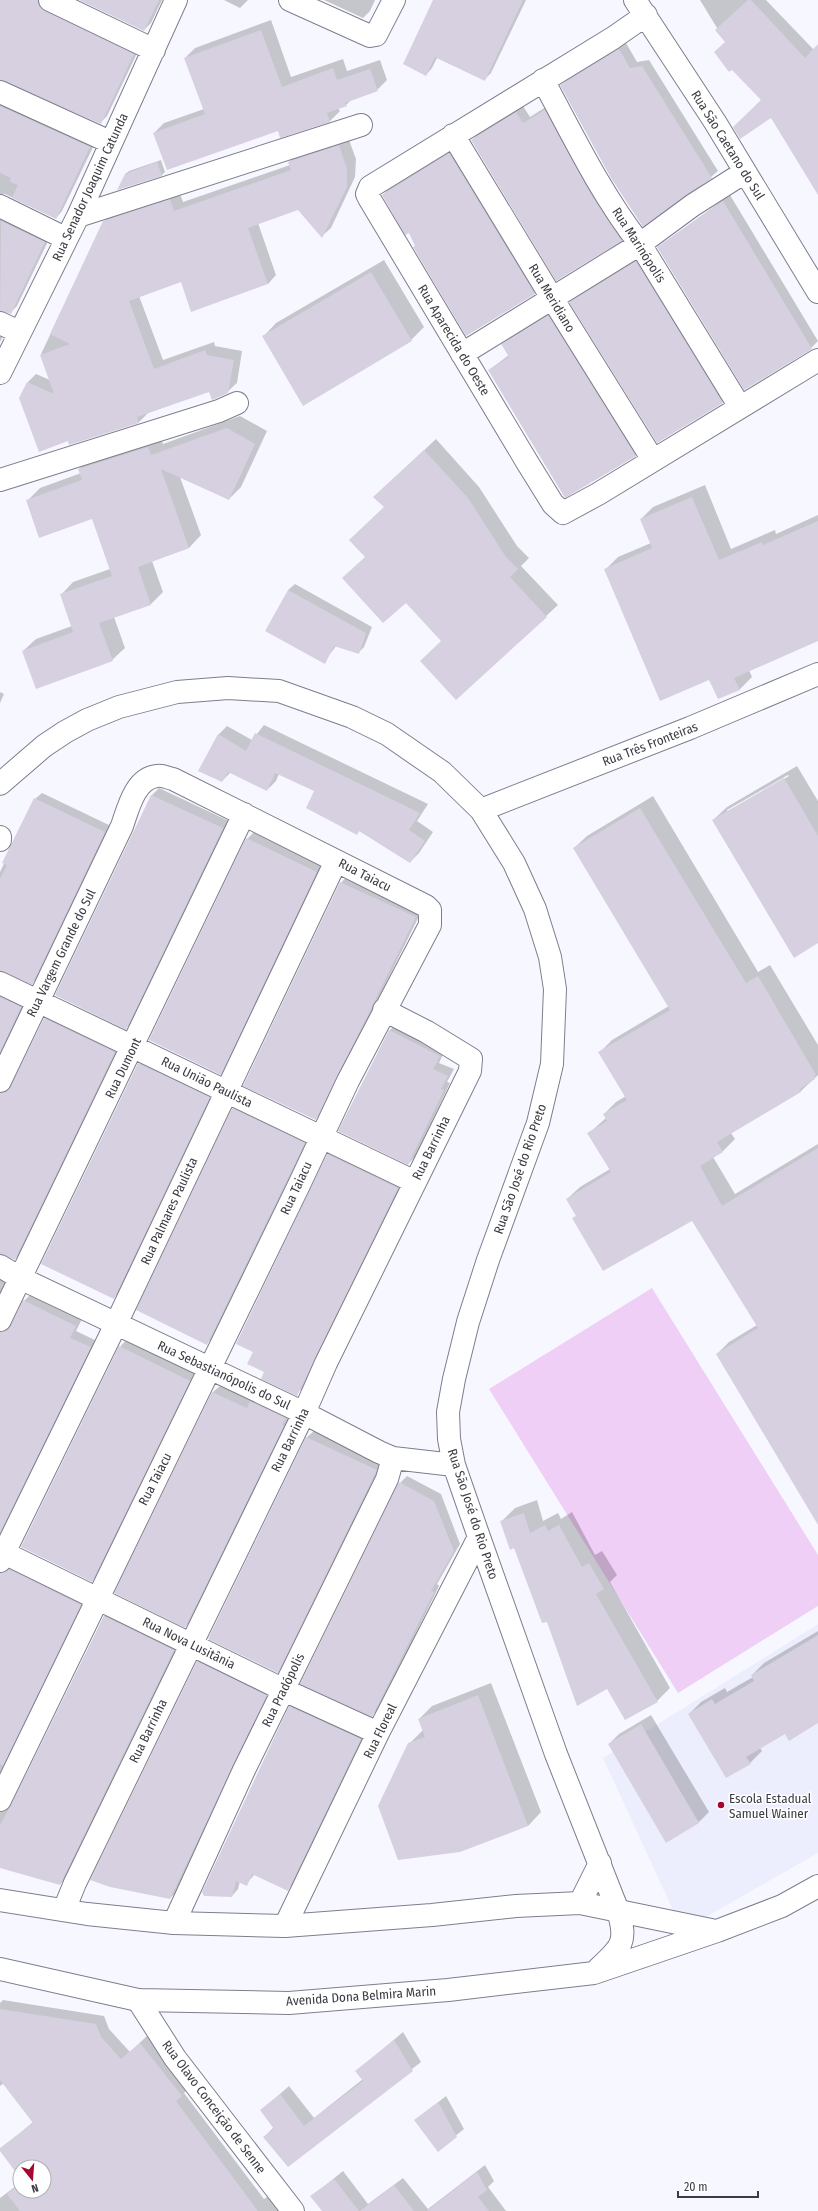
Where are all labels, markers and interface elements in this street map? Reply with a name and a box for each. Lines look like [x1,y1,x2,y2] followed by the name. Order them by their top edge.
[688,88,768,203] street label: Rua São Caetano do Sul
[49,111,131,263] street label: Rua Senador Joaquim Catunda
[609,205,669,286] street label: Rua Marinópolis
[526,261,578,335] street label: Rua Meridiano
[415,282,493,398] street label: Rua Aparecida do Oeste
[600,719,700,769] street label: Rua Três Fronteiras
[336,855,394,895] street label: Rua Taiacu
[24,886,99,1019] street label: Rua Vargem Grande do Sul
[102,1035,144,1101] street label: Rua Dumont
[159,1053,255,1111] street label: Rua União Paulista
[491,1102,549,1236] street label: Rua São José do Rio Preto
[409,1114,453,1182] street label: Rua Barrinha
[138,1155,200,1267] street label: Rua Palmares Paulista
[277,1159,315,1217] street label: Rua Taiacu
[155,1338,293,1413] street label: Rua Sebastianópolis do Sul
[268,1406,312,1474] street label: Rua Barrinha
[445,1447,501,1581] street label: Rua São José do Rio Preto
[135,1450,175,1508] street label: Rua Taiacu
[140,1614,238,1672] street label: Rua Nova Lusitânia
[259,1650,308,1729] street label: Rua Pradópolis
[126,1697,170,1765] street label: Rua Barrinha
[360,1701,400,1761] street label: Rua Floreal
[729,1791,812,1821] place label: Escola Estadual Samuel Wainer
[716,1800,726,1810] marker: Escola Estadual Samuel Wainer
[286,1983,436,2009] street label: Avenida Dona Belmira Marin
[159,2037,269,2177] street label: Rua Olavo Conceição de Senne
[12,2159,52,2199] north arrow
[678,2173,758,2199] scale bar
[684,2180,708,2194] text: 20 m
[30,2181,40,2195] text: N

